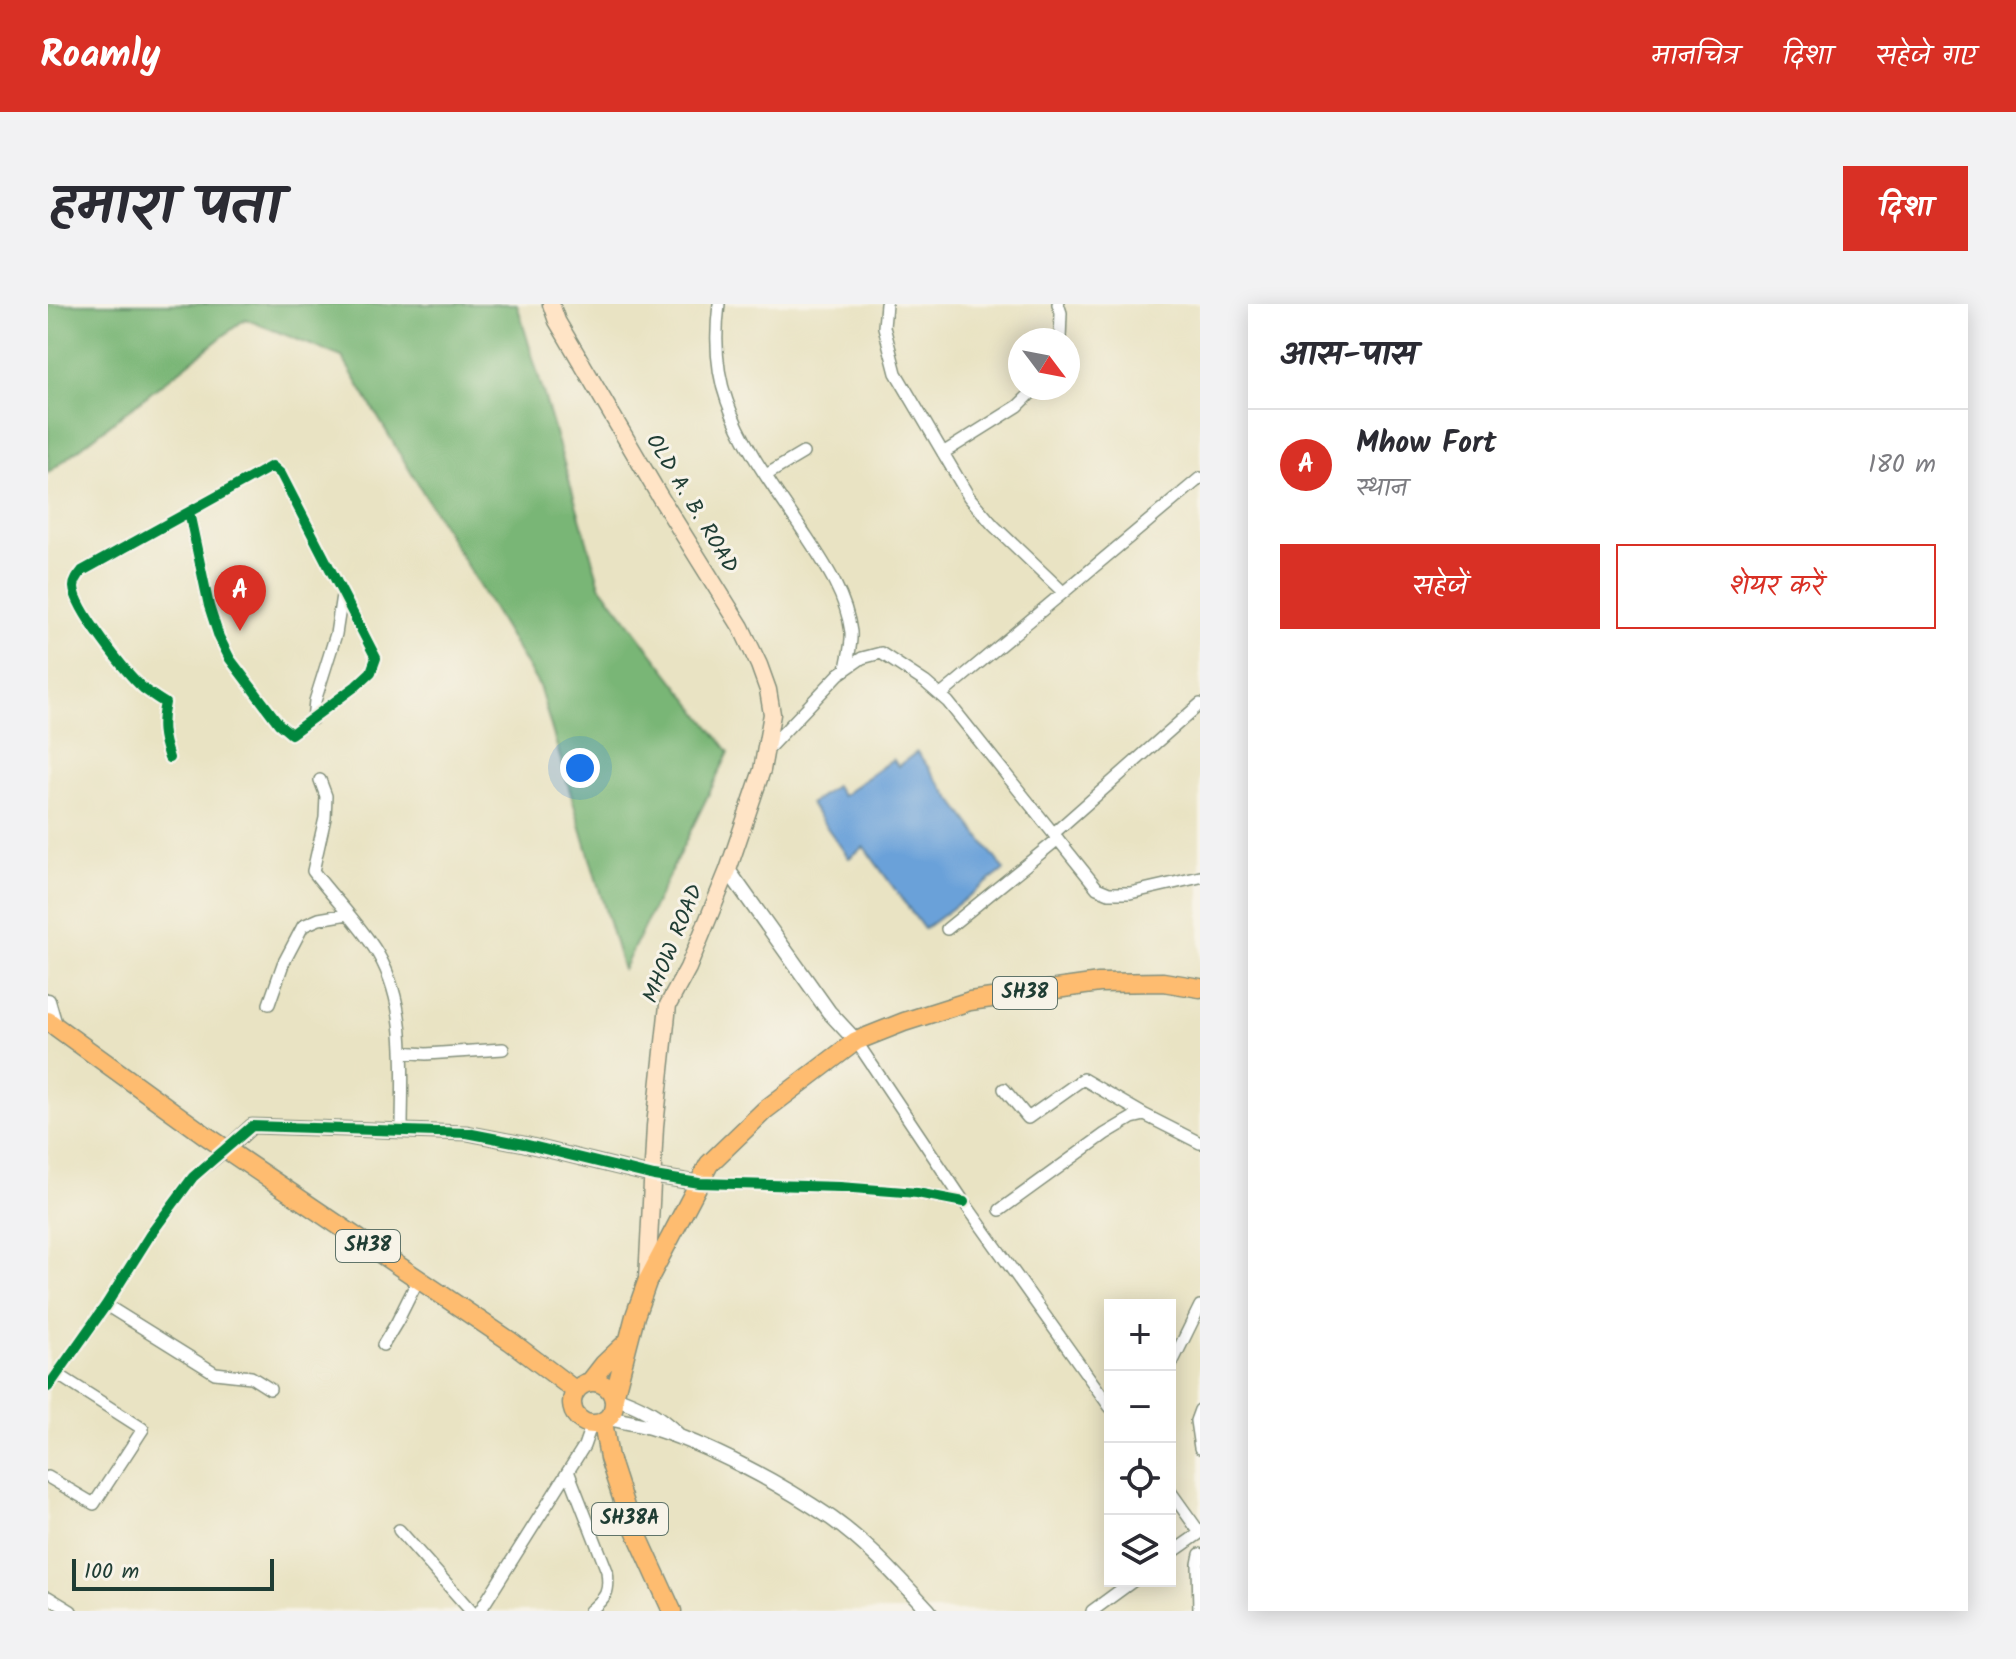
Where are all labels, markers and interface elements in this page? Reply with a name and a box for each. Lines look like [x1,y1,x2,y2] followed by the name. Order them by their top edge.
[40,26,161,86] text: Roamly
[1651,34,1738,79] text: मानचित्र
[1782,34,1832,79] text: दिशा
[1876,34,1976,79] text: सहेजे गए
[48,163,281,253] text: हमारा पता
[1843,166,1968,251] button: दिशा
[1008,328,1080,400] north arrow
[1280,329,1417,383] text: आस-पास
[1356,420,1496,468] text: Mhow Fort
[635,427,747,581] street label: OLD A. B. ROAD
[1298,444,1314,486] text: A
[1868,444,1936,486] text: 180 m
[1356,468,1407,510] text: स्थान
[1280,544,1600,629] button: सहेजें
[1616,544,1936,629] button: शेयर करें
[214,565,266,631] pin: A
[560,748,600,788] your location
[634,879,714,1009] street label: MHOW ROAD
[993,977,1057,1009] road number: SH38
[336,1230,400,1262] road number: SH38
[1104,1299,1176,1587] map controls
[1104,1299,1176,1371] button: +
[1104,1371,1176,1443] button: −
[1104,1443,1176,1515] button: locate
[592,1503,668,1535] road number: SH38A
[1104,1515,1176,1587] button: layers
[72,1555,274,1591] scale bar
[84,1555,139,1590] text: 100 m

